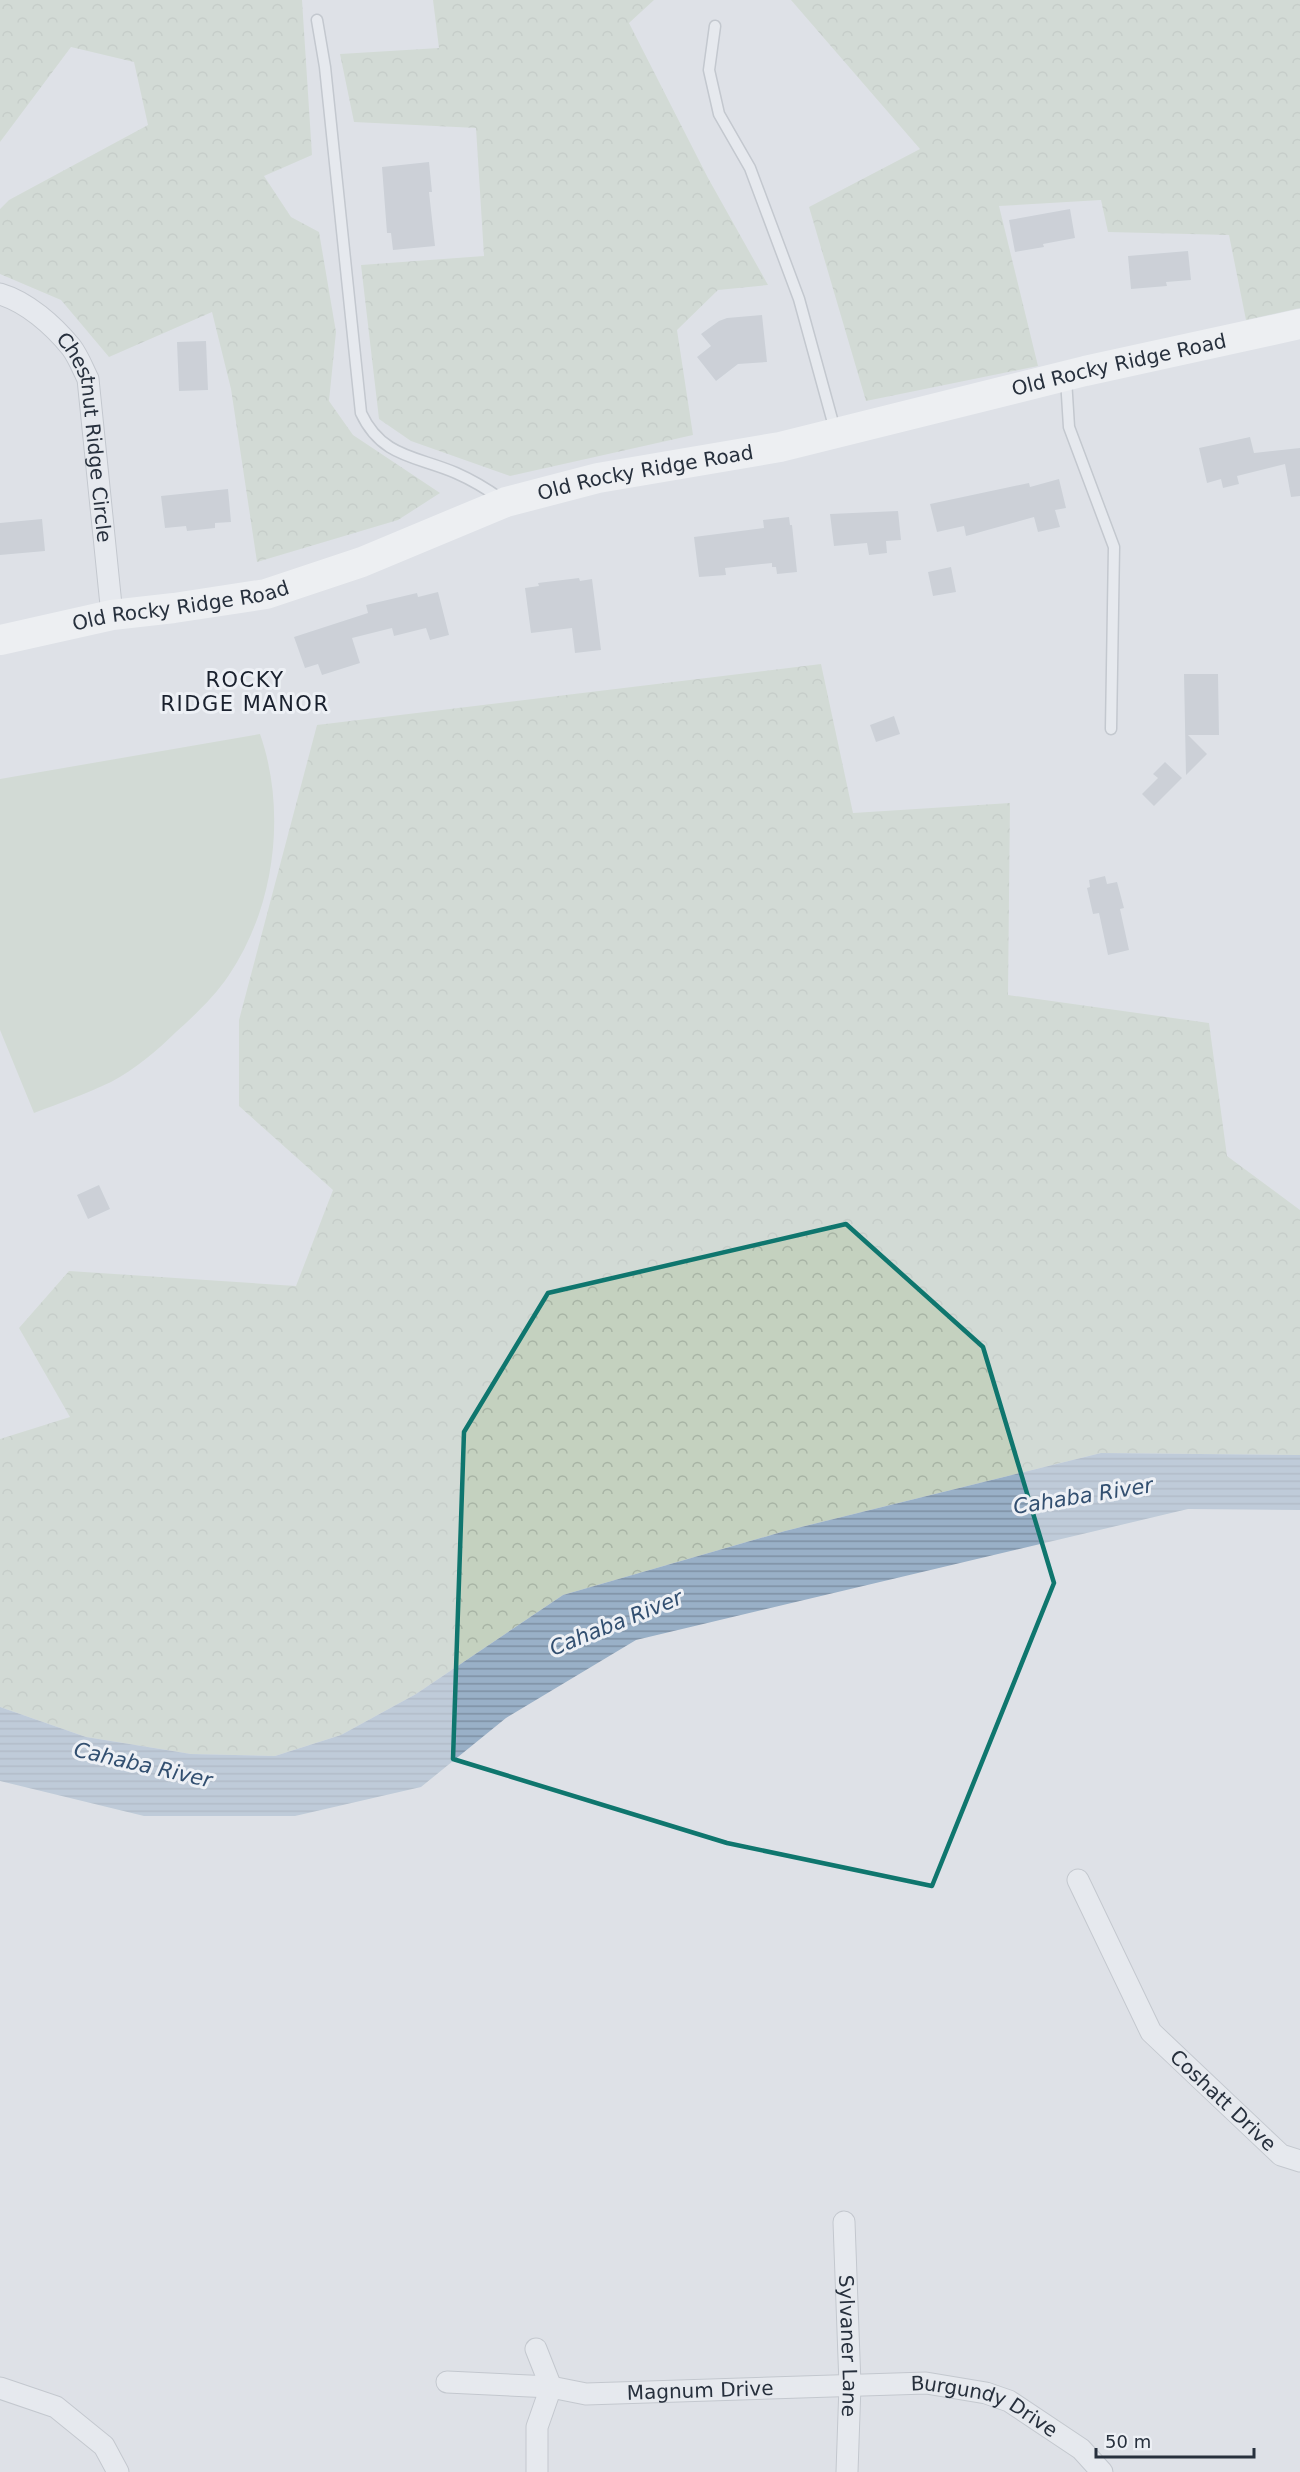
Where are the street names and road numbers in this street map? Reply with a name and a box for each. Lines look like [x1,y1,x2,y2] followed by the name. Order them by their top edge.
[52,327,117,544] street label: Chestnut Ridge Circle
[1009,328,1229,401] street label: Old Rocky Ridge Road
[535,440,755,505] street label: Old Rocky Ridge Road
[70,575,292,636] street label: Old Rocky Ridge Road
[1165,2045,1281,2156] street label: Coshatt Drive
[834,2274,862,2417] street label: Sylvaner Lane
[910,2371,1062,2442] street label: Burgundy Drive
[626,2376,774,2405] street label: Magnum Drive

